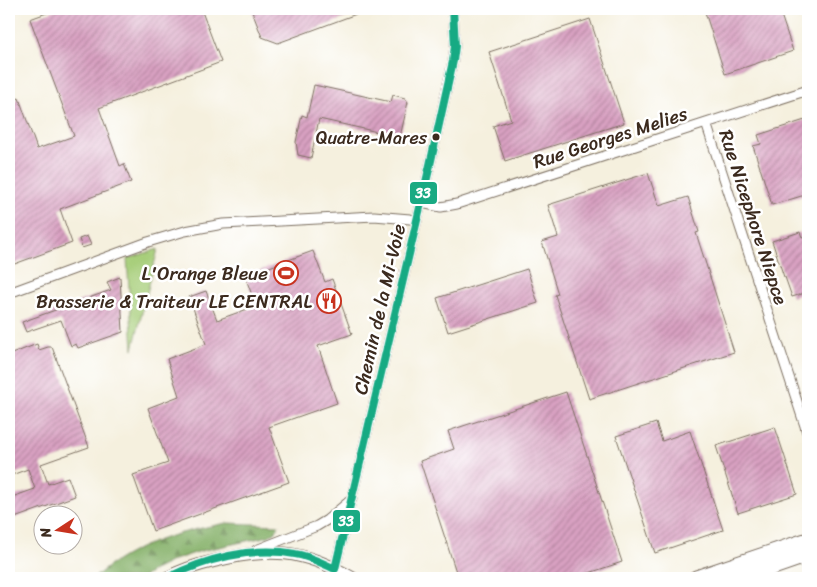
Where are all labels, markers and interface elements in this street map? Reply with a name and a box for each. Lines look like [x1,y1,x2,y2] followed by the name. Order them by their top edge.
[529,97,692,178] street label: Rue Georges Melies
[316,122,428,154] place label: Quatre-Mares
[710,125,797,309] street label: Rue Nicephore Niepce
[431,132,441,142] marker: Quatre-Mares
[409,181,438,205] line badge: 33
[414,181,431,206] text: 33
[344,220,415,398] street label: Chemin de la Mi-Voie
[141,257,268,290] place label: L'Orange Bleue
[273,260,299,286] sports icon: L'Orange Bleue
[36,285,312,318] place label: Brasserie & Traiteur LE CENTRAL
[316,288,342,314] restaurant icon: Brasserie & Traiteur LE CENTRAL
[32,504,82,554] north arrow
[332,509,361,533] line badge: 33
[337,509,354,534] text: 33
[32,525,59,541] text: N

